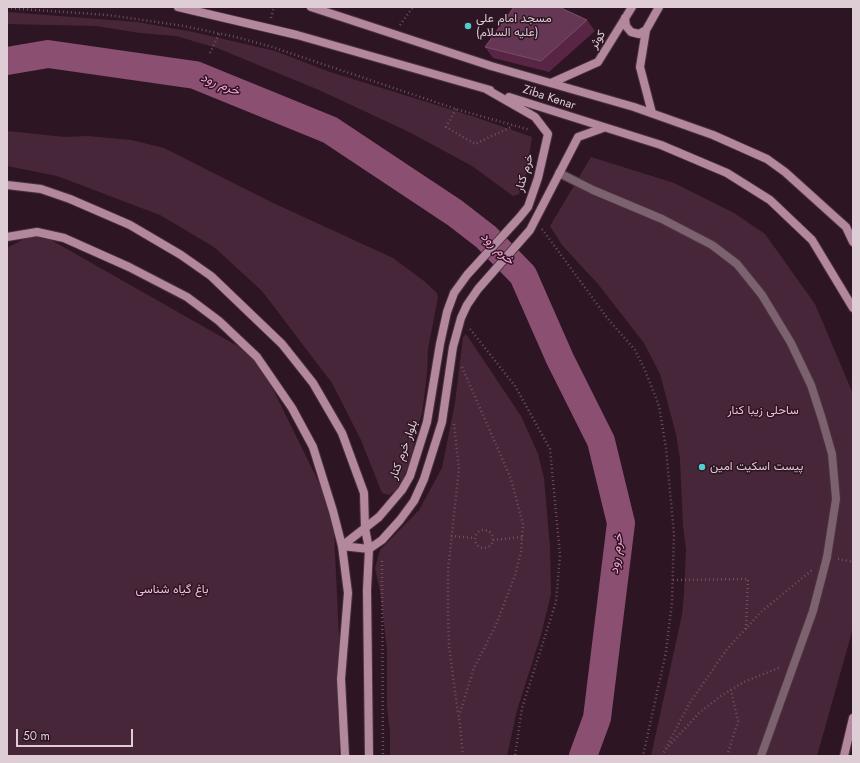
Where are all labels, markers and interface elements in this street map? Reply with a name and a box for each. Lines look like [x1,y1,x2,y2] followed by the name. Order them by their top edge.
[476,12,552,40] place label: مسجد امام علی (علیه السلام)
[463,21,473,31] marker: مسجد امام علی (علیه السلام)
[587,28,609,52] street label: کوثر
[198,70,242,100] water label: خرم رود
[521,83,577,113] street label: Ziba Kenar
[513,152,537,194] street label: خرم کنار
[477,229,517,269] water label: خرم رود
[727,404,799,418] park label: ساحلی زیبا کنار
[387,418,421,482] street label: بلوار خرم کنار
[710,460,803,474] place label: پیست اسکیت امین
[697,462,707,472] marker: پیست اسکیت امین
[607,533,627,575] water label: خرم رود
[135,583,209,597] park label: باغ گیاه شناسی
[18,721,135,747] scale bar
[23,727,50,745] text: 50 m

